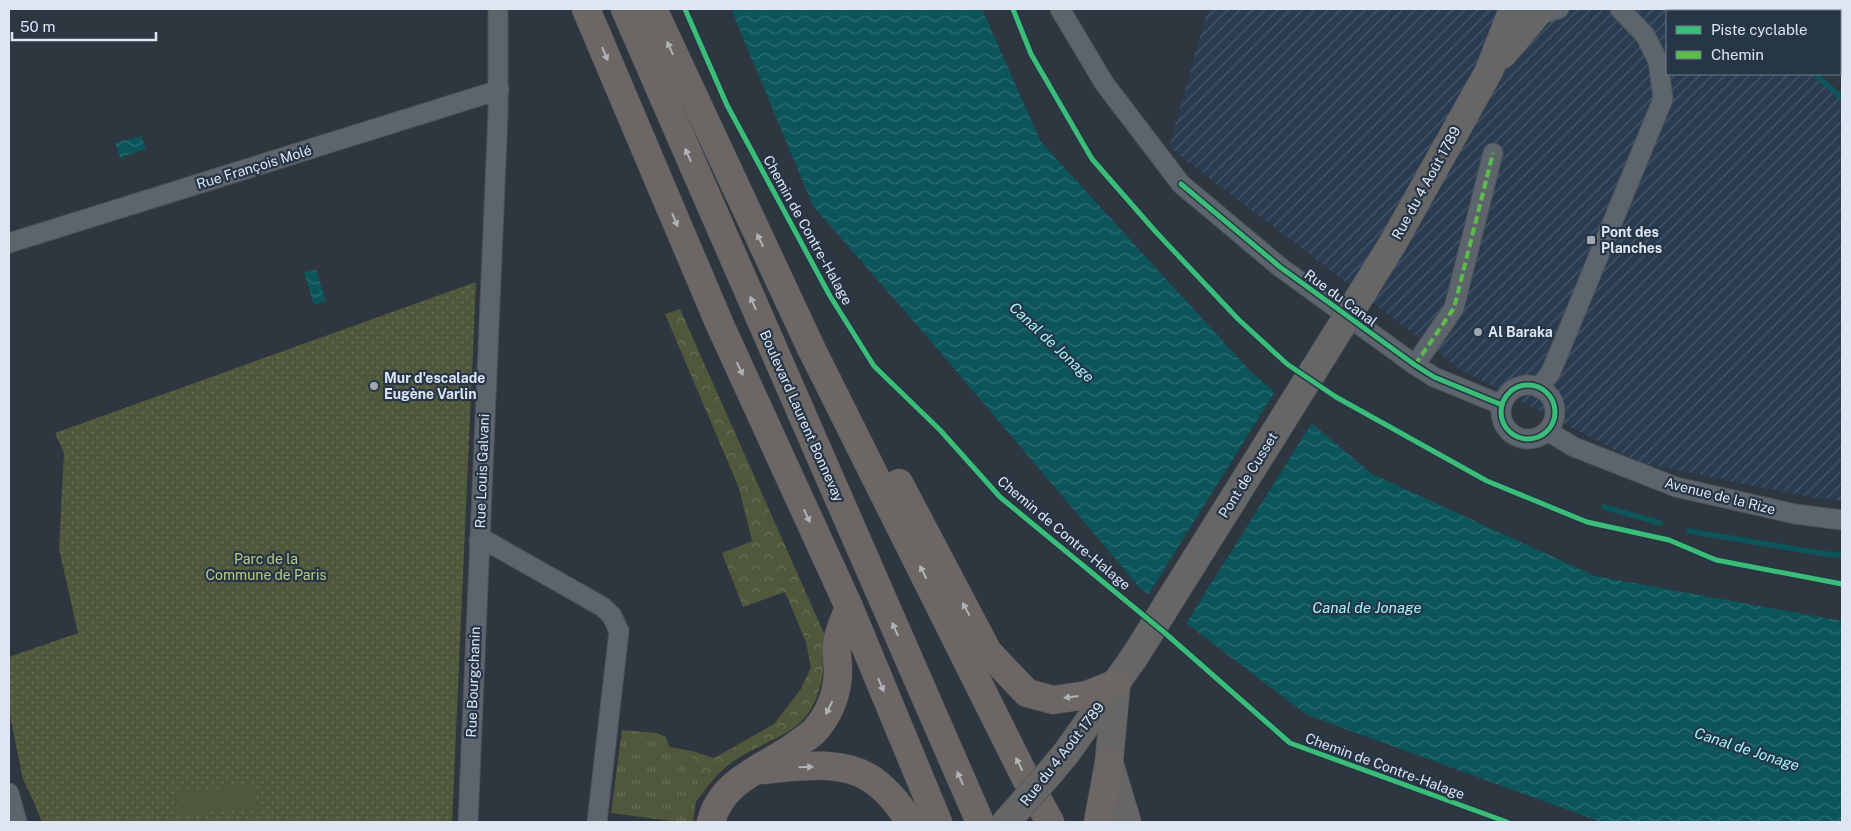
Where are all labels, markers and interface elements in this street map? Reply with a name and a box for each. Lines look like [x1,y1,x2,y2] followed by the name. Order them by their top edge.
[12,10,156,42] scale bar
[1666,10,1841,75] legend
[20,18,55,35] text: 50 m
[1711,21,1808,38] text: Piste cyclable
[666,41,674,55] one-way arrow
[1711,46,1764,63] text: Chemin
[602,47,610,61] one-way arrow
[1388,123,1464,242] street label: Rue du 4 Août 1789
[194,142,314,192] street label: Rue François Molé
[683,148,691,162] one-way arrow
[760,152,856,308] street label: Chemin de Contre-Halage
[672,212,680,227] one-way arrow
[1601,224,1662,256] place label: Pont des Planches
[756,233,764,247] one-way arrow
[1585,234,1597,246] marker: Pont des Planches
[1302,266,1380,330] street label: Rue du Canal
[749,296,757,310] one-way arrow
[1006,298,1098,386] water label: Canal de Jonage
[1488,324,1553,340] place label: Al Baraka
[1472,326,1484,338] marker: Al Baraka
[757,328,847,505] street label: Boulevard Laurent Bonnevay
[736,362,744,376] one-way arrow
[384,370,485,402] place label: Mur d'escalade Eugène Varlin
[368,380,380,392] marker: Mur d'escalade Eugène Varlin
[472,413,492,529] street label: Rue Louis Galvani
[1215,429,1281,521] street label: Pont de Cusset
[994,473,1134,593] street label: Chemin de Contre-Halage
[1663,474,1777,518] street label: Avenue de la Rize
[804,509,812,523] one-way arrow
[205,551,327,583] park label: Parc de la Commune de Paris
[919,564,927,579] one-way arrow
[1312,599,1422,616] water label: Canal de Jonage
[961,602,970,616] one-way arrow
[891,622,899,636] one-way arrow
[463,626,483,738] street label: Rue Bourgchanin
[878,678,886,692] one-way arrow
[1062,693,1078,701] one-way arrow
[1017,699,1107,809] street label: Rue du 4 Août 1789
[825,701,833,715] one-way arrow
[1692,724,1802,774] water label: Canal de Jonage
[1303,730,1467,802] street label: Chemin de Contre-Halage
[1015,757,1023,771] one-way arrow
[799,763,815,771] one-way arrow
[956,771,964,785] one-way arrow

